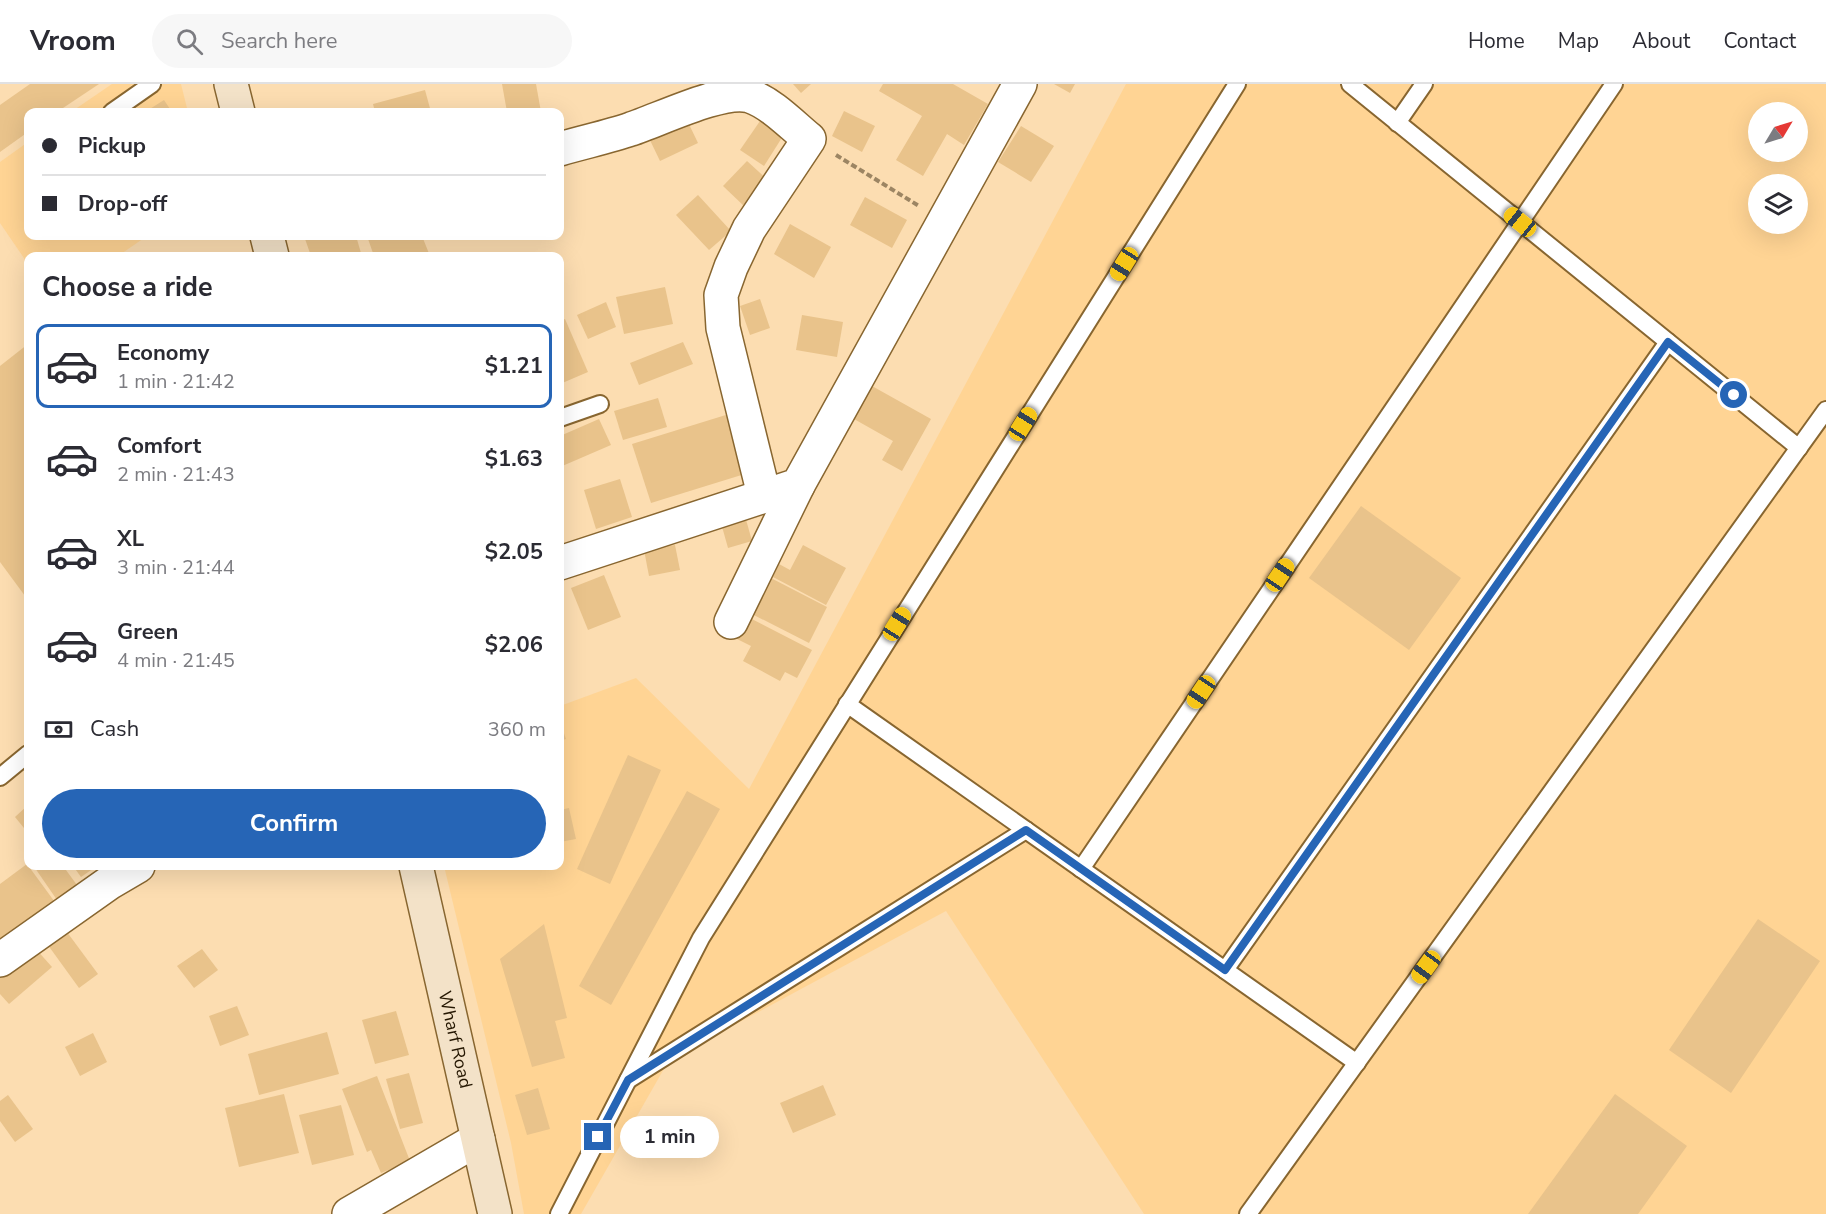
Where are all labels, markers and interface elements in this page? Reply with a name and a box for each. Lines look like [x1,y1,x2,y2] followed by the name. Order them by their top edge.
[152,14,572,68] search box
[30,22,116,60] text: Vroom
[173,25,206,58] icon: search
[221,26,338,56] text: Search here
[1468,27,1525,55] text: Home
[1558,27,1599,55] text: Map
[1632,27,1690,55] text: About
[1723,27,1796,55] text: Contact
[1748,102,1808,162] north arrow
[1748,102,1808,234] map controls
[78,131,146,161] text: Pickup
[1748,174,1808,234] button: layers
[78,189,167,219] text: Drop-off
[1500,204,1540,240] car
[1107,244,1141,284] car
[42,269,213,306] text: Choose a ride
[117,338,209,368] text: Economy
[45,339,99,393] icon: car
[485,351,543,381] text: $1.21
[117,368,235,395] text: 1 min · 21:42
[1720,381,1747,408] route start
[1006,404,1040,444] car
[117,431,201,461] text: Comfort
[45,432,99,486] icon: car
[485,444,543,474] text: $1.63
[117,461,235,488] text: 2 min · 21:43
[117,524,144,554] text: XL
[45,525,99,579] icon: car
[485,537,543,567] text: $2.05
[117,554,235,581] text: 3 min · 21:44
[1262,555,1298,595] car
[880,604,914,644] car
[117,617,178,647] text: Green
[45,618,99,672] icon: car
[485,630,543,660] text: $2.06
[117,647,235,674] text: 4 min · 21:45
[1183,672,1219,712] car
[42,713,75,746] icon: cash
[90,714,139,744] text: Cash
[488,716,546,743] text: 360 m
[42,789,546,858] button: Confirm
[1408,947,1444,987] car
[433,989,478,1091] street label: Wharf Road
[619,1116,718,1158] callout: 1 min
[584,1123,611,1150] route end
[644,1123,695,1150] text: 1 min

